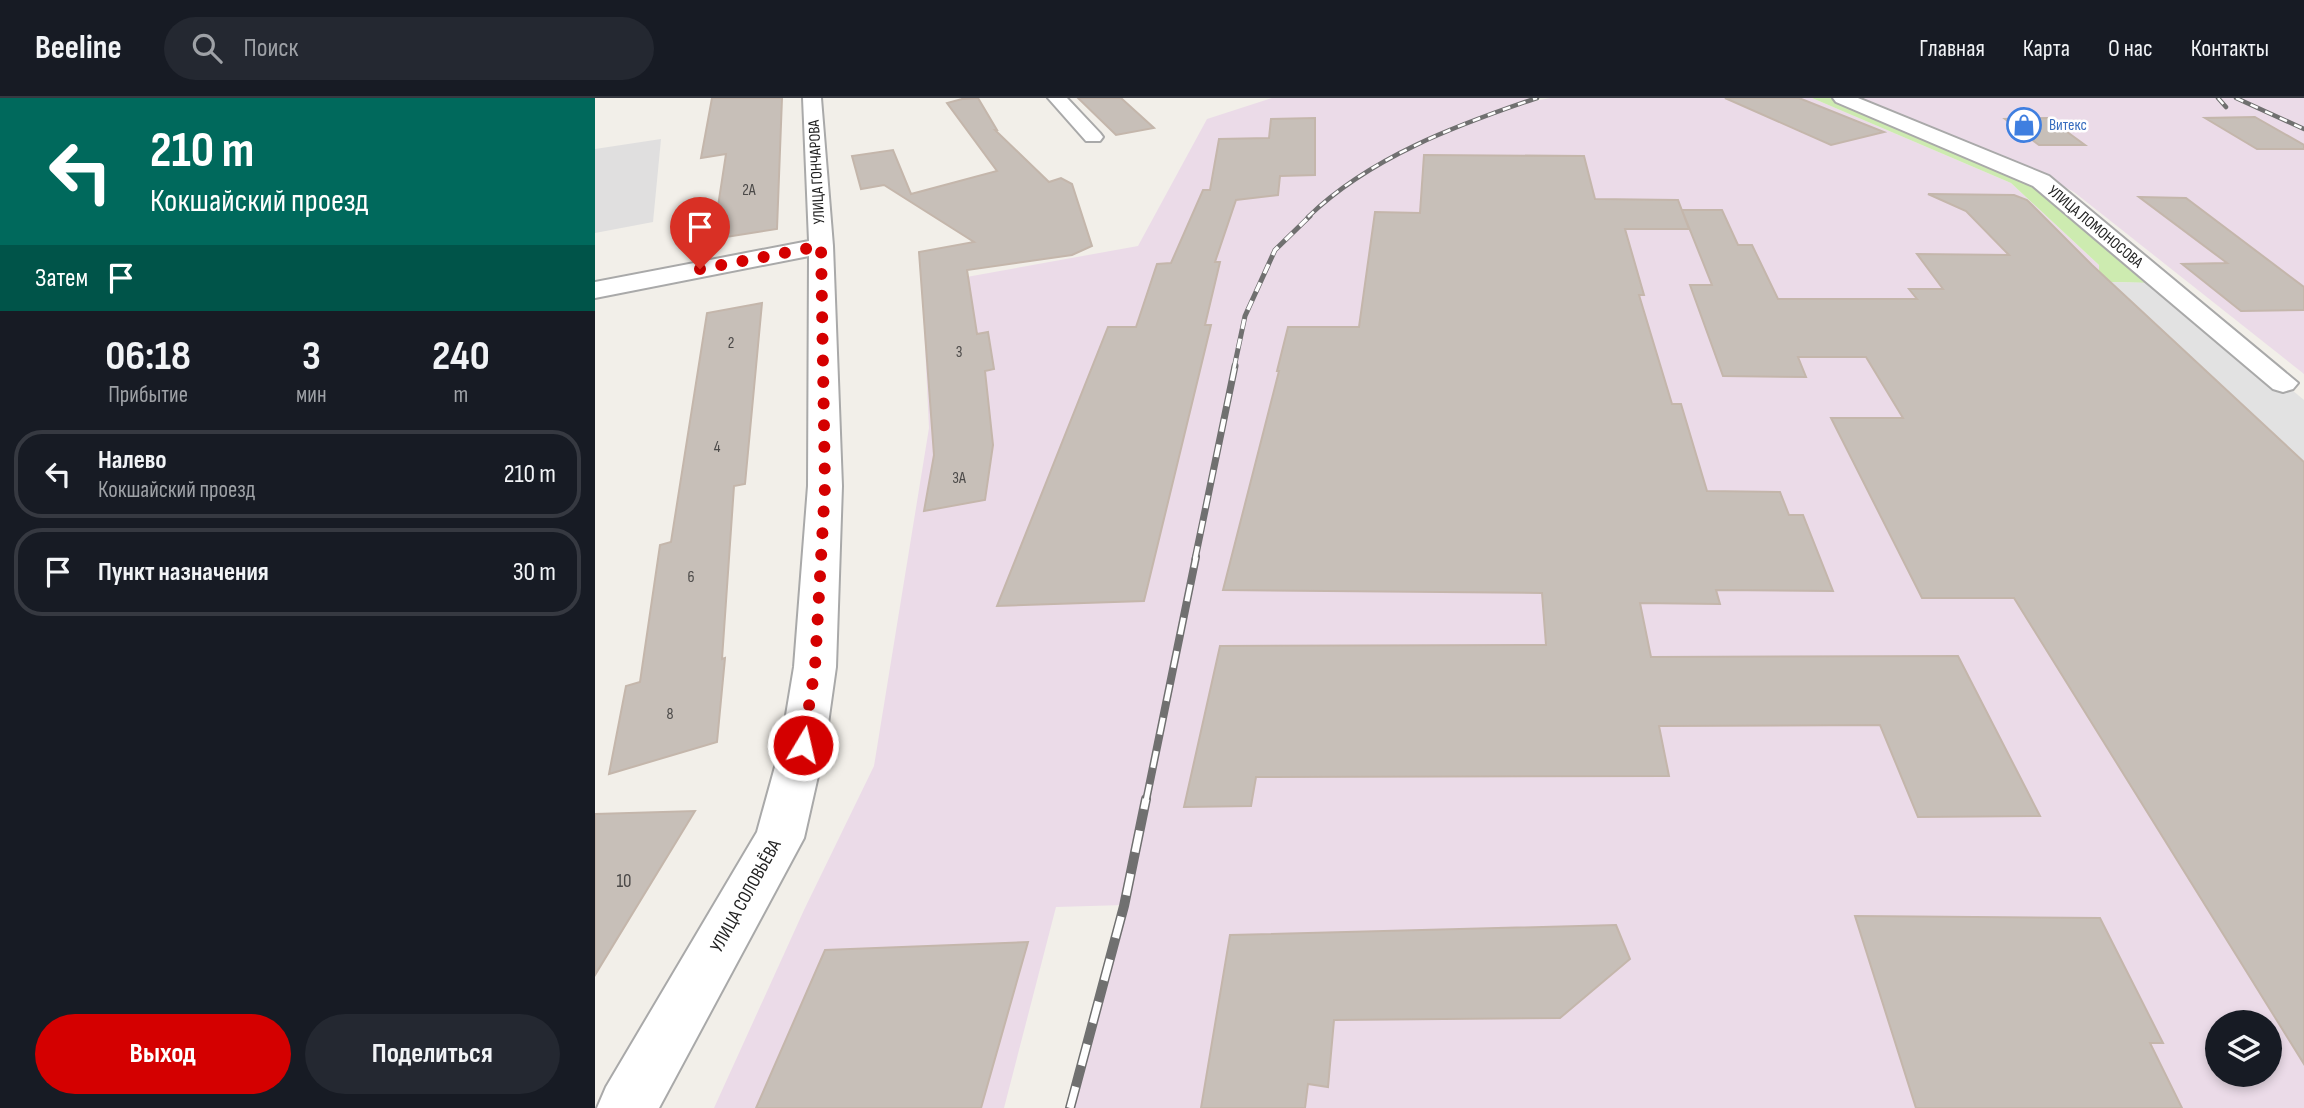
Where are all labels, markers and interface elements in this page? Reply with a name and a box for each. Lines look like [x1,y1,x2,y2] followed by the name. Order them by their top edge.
[164,17,654,80] search box
[35,28,122,68] text: Beeline
[188,29,226,67] icon: search
[244,33,298,64] text: Поиск
[1919,34,1985,63] text: Главная
[2023,34,2070,63] text: Карта
[2108,34,2153,63] text: О нас
[2191,34,2269,63] text: Контакты
[2005,106,2043,144] shop icon: Витекс
[2049,116,2087,135] place label: Витекс
[805,119,829,225] street label: УЛИЦА ГОНЧАРОВА
[150,122,254,181] text: 210 m
[35,126,126,217] icon: left
[742,181,756,200] house number: 2А
[150,182,368,221] text: Кокшайский проезд
[2044,182,2147,272] street label: УЛИЦА ЛОМОНОСОВА
[670,197,730,269] pin
[681,208,719,246] icon: arrive
[102,259,140,297] icon: arrive
[35,263,88,294] text: Затем
[105,331,191,382] text: 06:18
[302,331,321,382] text: 3
[432,331,490,382] text: 240
[728,334,734,353] house number: 2
[956,343,962,362] house number: 3
[108,381,188,409] text: Прибытие
[296,381,327,409] text: мин
[453,381,468,409] text: m
[714,438,721,457] house number: 4
[98,445,167,476] text: Налево
[39,455,77,493] icon: left
[504,459,556,490] text: 210 m
[952,469,966,488] house number: 3А
[98,476,255,504] text: Кокшайский проезд
[39,553,77,591] icon: arrive
[98,557,269,588] text: Пункт назначения
[513,557,556,588] text: 30 m
[687,568,695,587] house number: 6
[666,705,674,724] house number: 8
[766,708,840,782] position arrow
[706,835,787,956] street label: УЛИЦА СОЛОВЬЁВА
[616,870,632,893] house number: 10
[2205,1010,2282,1087] map controls
[2205,1010,2282,1087] button: layers
[35,1014,291,1094] button: Выход
[305,1014,560,1094] button: Поделиться

